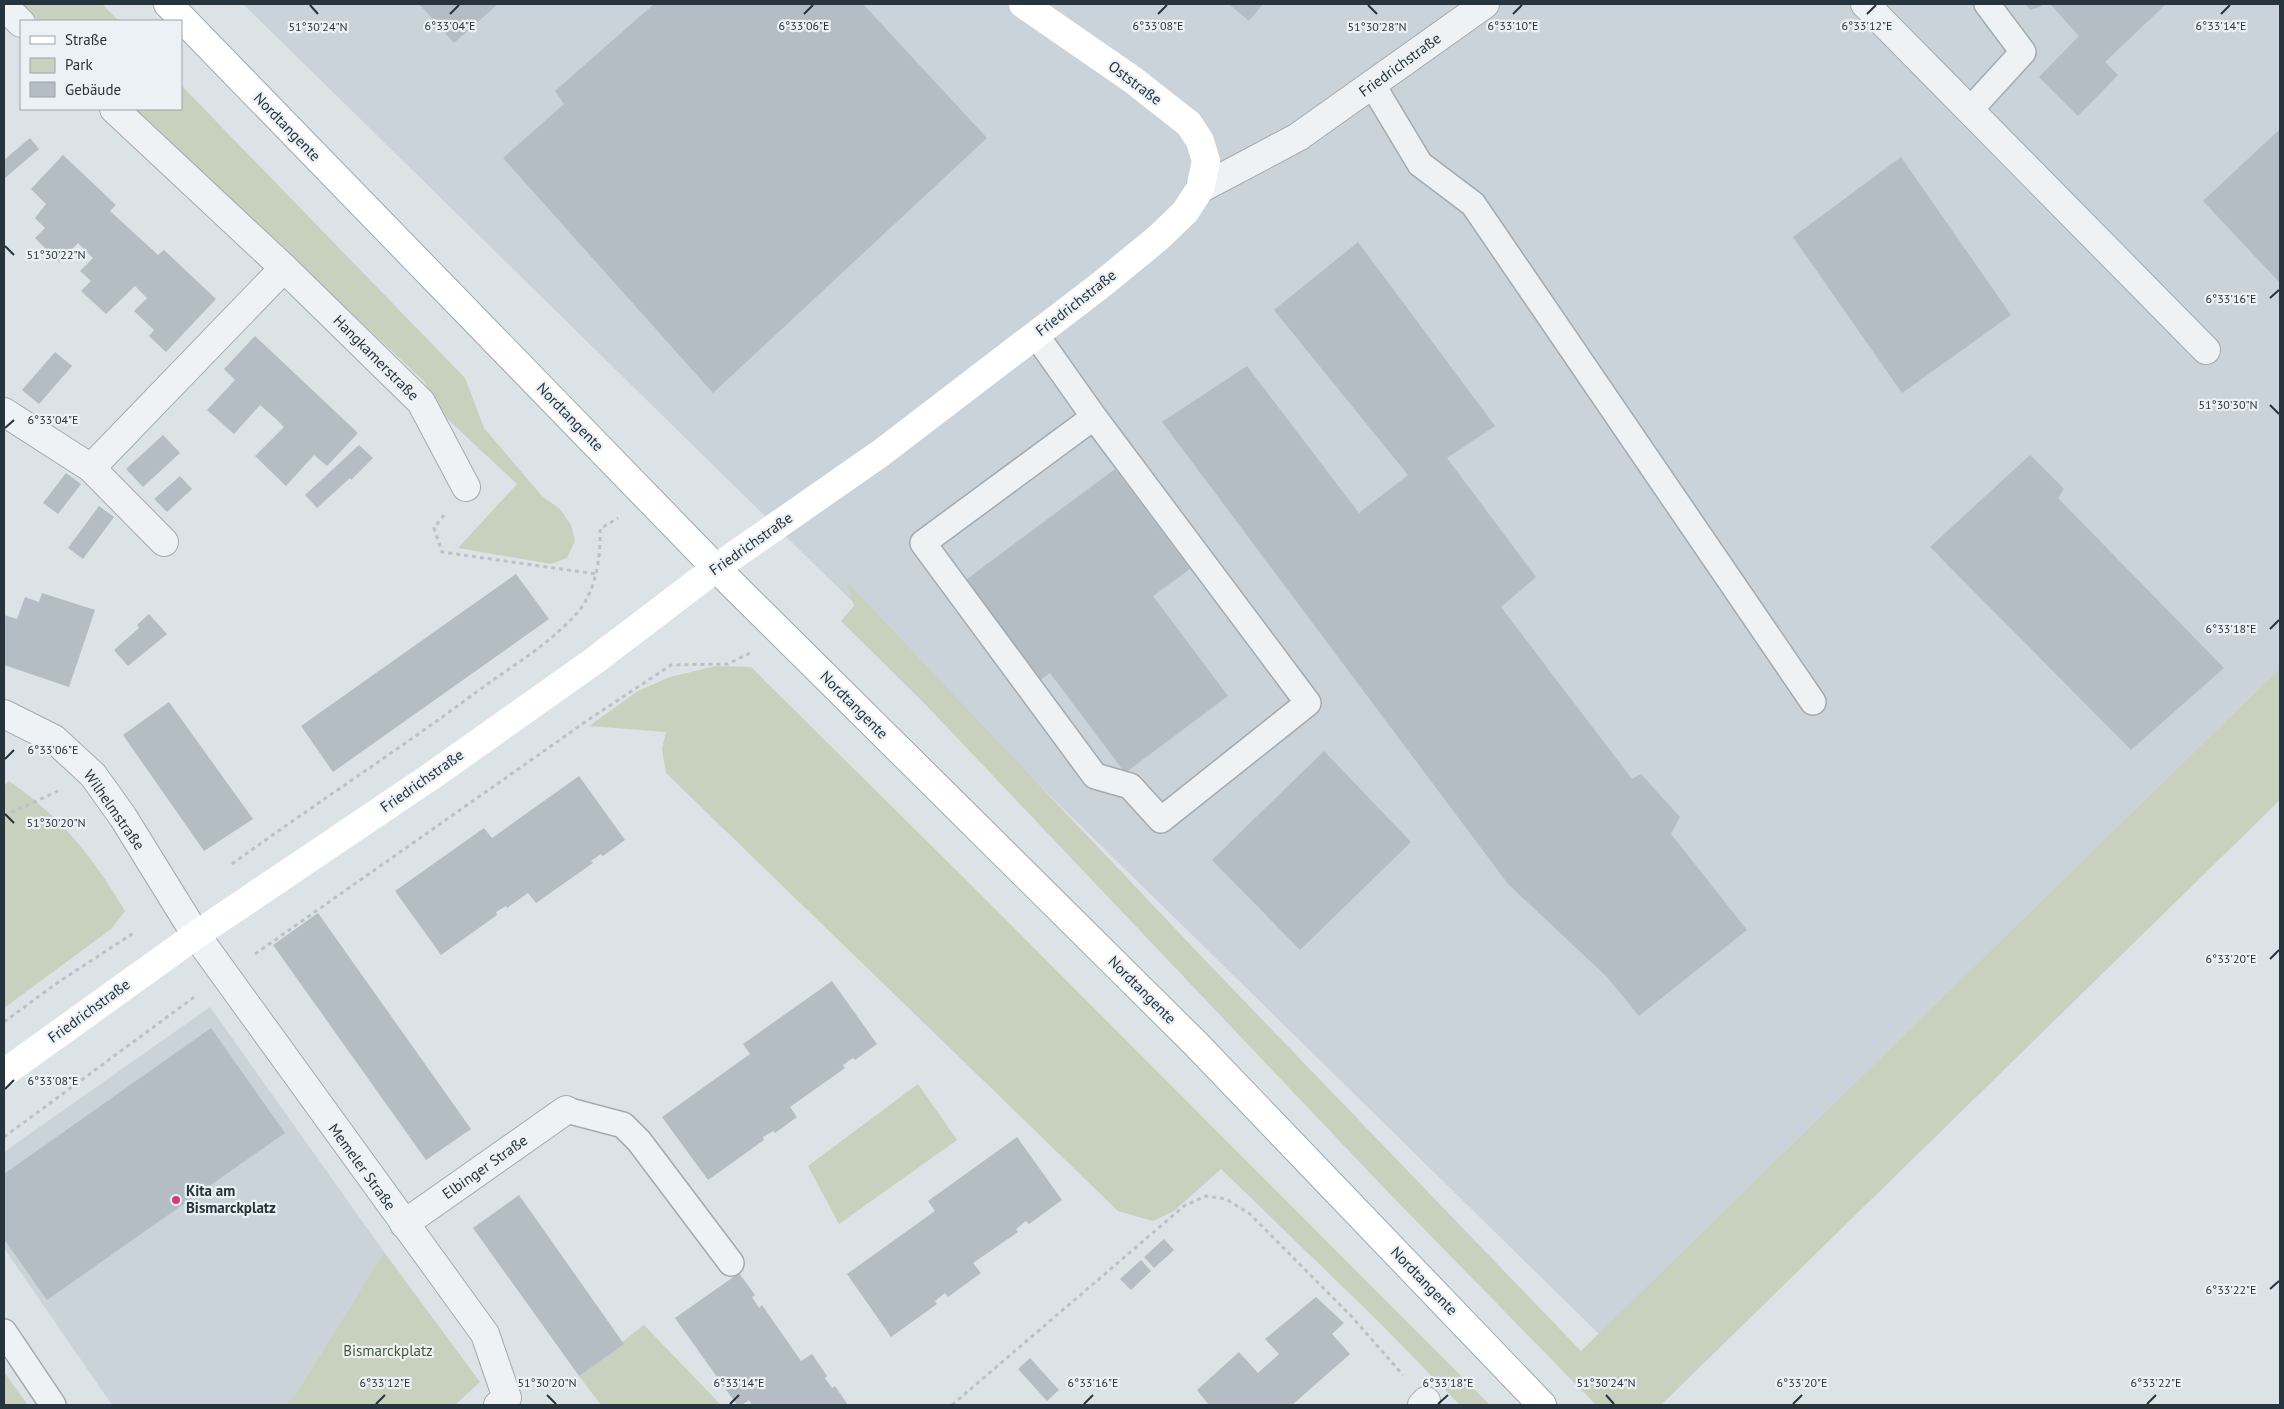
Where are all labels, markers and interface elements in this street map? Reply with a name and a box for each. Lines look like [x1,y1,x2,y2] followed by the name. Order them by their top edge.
[425,18,475,33] text: 6°33'04"E
[779,18,829,33] text: 6°33'06"E
[1133,18,1183,33] text: 6°33'08"E
[1488,18,1538,33] text: 6°33'10"E
[1842,18,1892,33] text: 6°33'12"E
[2196,18,2246,33] text: 6°33'14"E
[288,19,348,34] text: 51°30'24"N
[1347,19,1407,34] text: 51°30'28"N
[20,20,182,110] legend
[1355,28,1445,101] street label: Friedrichstraße
[65,30,107,49] text: Straße
[65,55,93,74] text: Park
[1105,56,1166,109] street label: Oststraße
[65,80,121,99] text: Gebäude
[250,88,325,165] street label: Nordtangente
[26,247,86,262] text: 51°30'22"N
[1032,265,1120,340] street label: Friedrichstraße
[2206,291,2256,306] text: 6°33'16"E
[329,311,423,405] street label: Hangkamerstraße
[533,378,608,455] street label: Nordtangente
[2198,397,2258,412] text: 51°30'30"N
[28,412,78,427] text: 6°33'04"E
[705,508,796,579] street label: Friedrichstraße
[2206,621,2256,636] text: 6°33'18"E
[816,667,892,743] street label: Nordtangente
[28,742,78,757] text: 6°33'06"E
[376,745,467,816] street label: Friedrichstraße
[80,766,149,854] street label: Wilhelmstraße
[26,815,86,830] text: 51°30'20"N
[2206,951,2256,966] text: 6°33'20"E
[1104,952,1180,1028] street label: Nordtangente
[44,974,134,1047] street label: Friedrichstraße
[28,1073,78,1088] text: 6°33'08"E
[325,1120,400,1214] street label: Memeler Straße
[438,1130,531,1203] street label: Elbinger Straße
[186,1181,276,1217] place label: Kita am Bismarckplatz
[170,1194,182,1206] marker: Kita am Bismarckplatz
[1387,1242,1462,1319] street label: Nordtangente
[2206,1282,2256,1297] text: 6°33'22"E
[343,1341,433,1360] park label: Bismarckplatz
[360,1375,410,1390] text: 6°33'12"E
[517,1375,577,1390] text: 51°30'20"N
[714,1375,764,1390] text: 6°33'14"E
[1068,1375,1118,1390] text: 6°33'16"E
[1423,1375,1473,1390] text: 6°33'18"E
[1576,1375,1636,1390] text: 51°30'24"N
[1777,1375,1827,1390] text: 6°33'20"E
[2131,1375,2181,1390] text: 6°33'22"E

